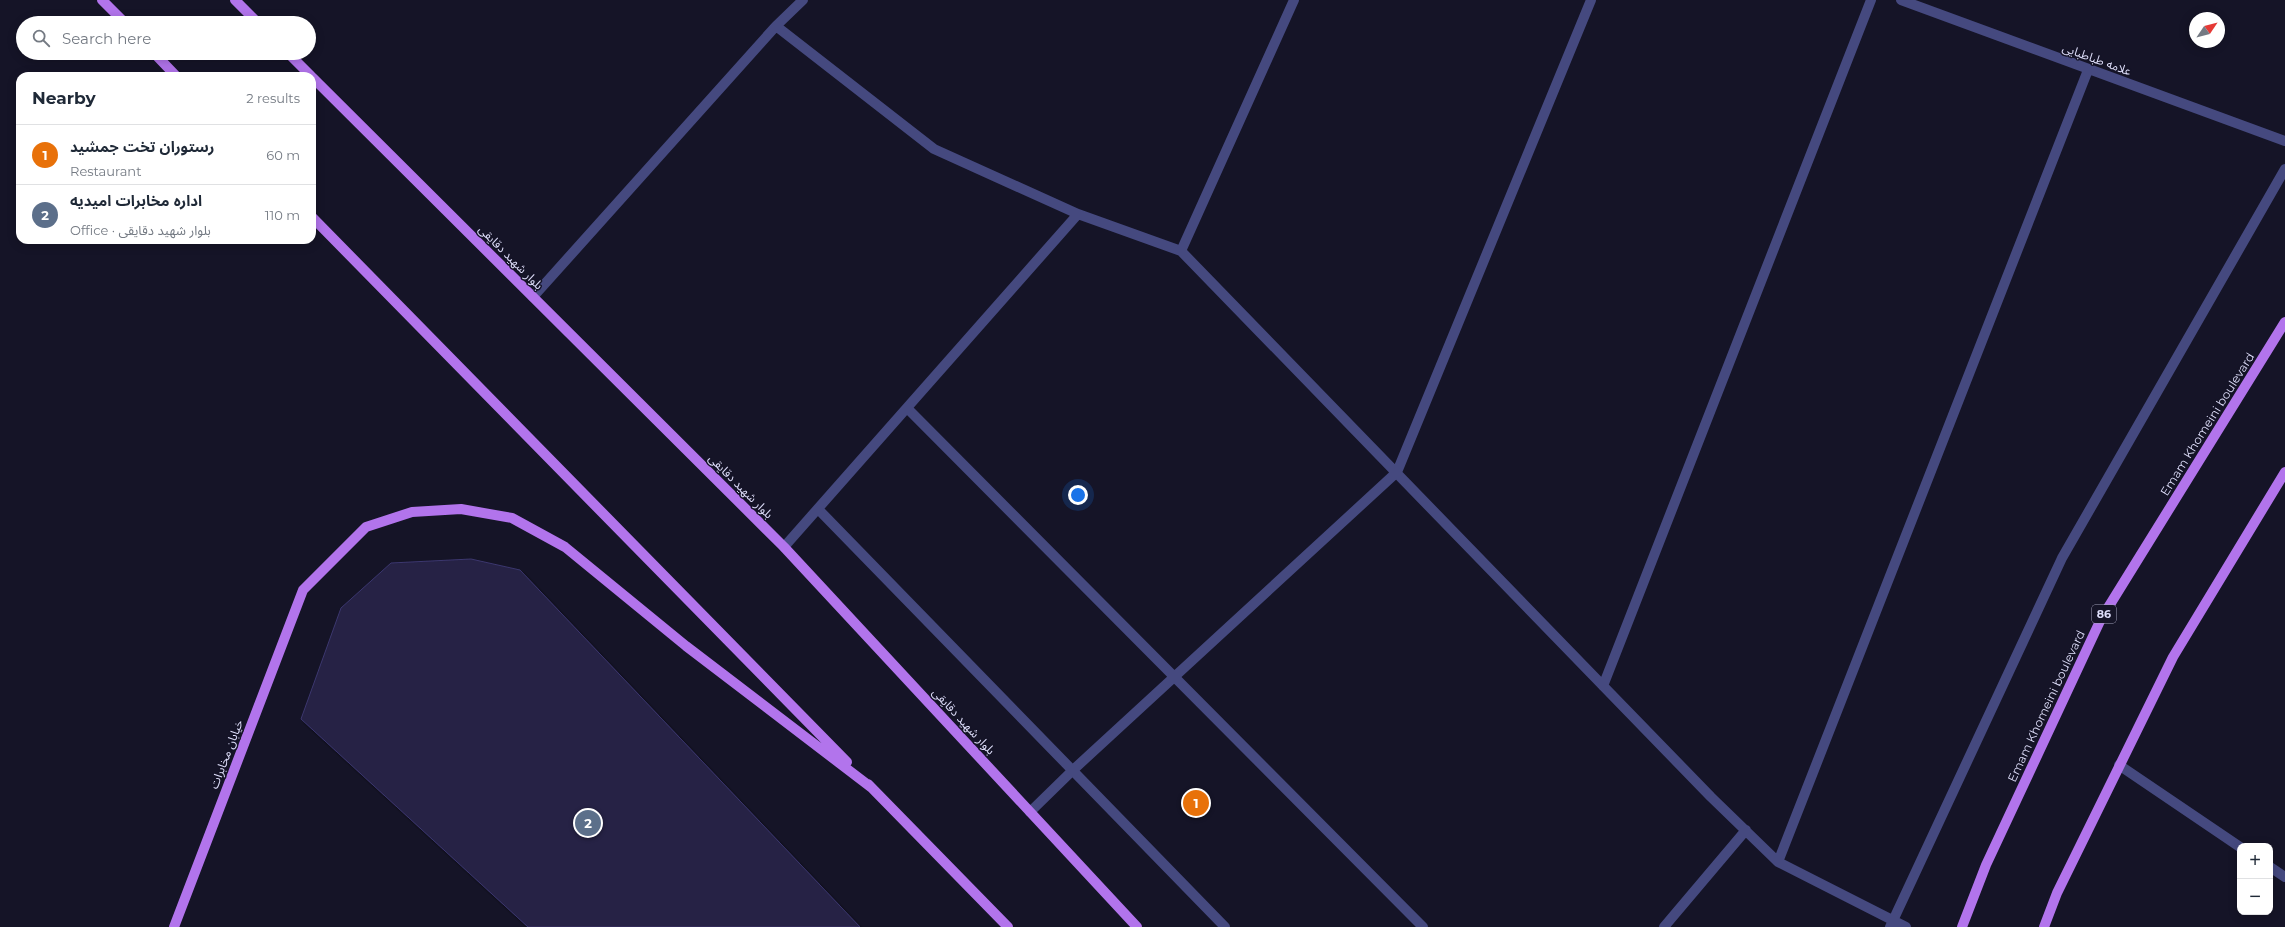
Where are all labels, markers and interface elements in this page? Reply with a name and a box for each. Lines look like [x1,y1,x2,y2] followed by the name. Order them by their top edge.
[2189,12,2225,48] north arrow
[16,16,316,60] search box
[30,27,52,49] icon: search
[62,29,151,48] text: Search here
[2060,40,2134,78] street label: علامه طباطبایی
[32,88,96,108] text: Nearby
[246,90,300,106] text: 2 results
[70,137,215,156] text: رستوران تخت جمشید
[42,147,48,163] text: 1
[266,147,300,163] text: 60 m
[70,163,141,179] text: Restaurant
[70,191,202,210] text: اداره مخابرات امیدیه
[41,207,49,223] text: 2
[265,207,300,223] text: 110 m
[70,222,211,238] text: Office · بلوار شهید دقایقی
[475,222,546,293] street label: بلوار شهید دقایقی
[2157,350,2257,498] street label: Emam Khomeini boulevard
[705,451,776,522] street label: بلوار شهید دقایقی
[1068,485,1088,505] your location
[2092,605,2116,623] road number: 86
[2004,628,2088,784] street label: Emam Khomeini boulevard
[929,685,999,757] street label: بلوار شهید دقایقی
[206,717,246,791] street label: خیابان مخابرات
[1183,788,1209,818] pin: 1
[575,808,601,838] pin: 2
[2237,843,2273,915] map controls
[2237,843,2273,879] button: +
[2237,879,2273,915] button: −

